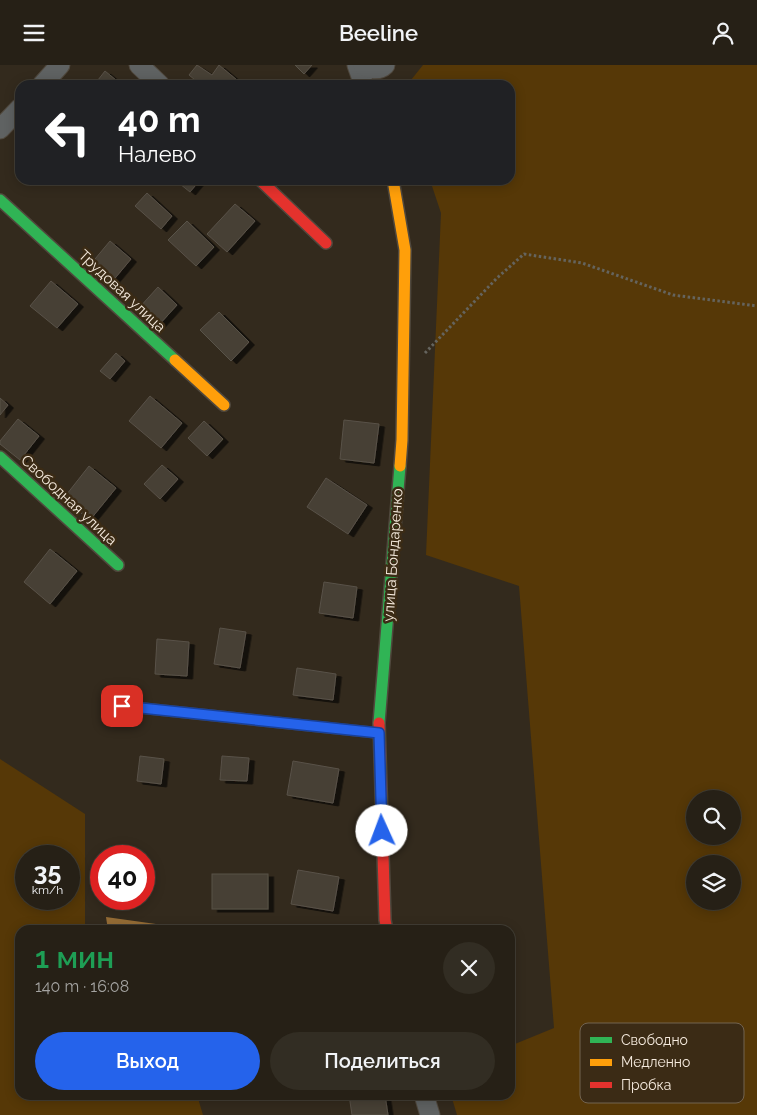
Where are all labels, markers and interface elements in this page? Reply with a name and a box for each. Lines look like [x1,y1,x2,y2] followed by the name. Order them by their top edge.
[20,19,48,47] icon: menu
[709,19,737,47] icon: person
[339,20,418,46] text: Beeline
[118,99,200,140] text: 40 m
[35,100,100,165] icon: left
[118,141,196,167] text: Налево
[75,246,169,336] street label: Трудовая улица
[17,451,121,549] street label: Свободная улица
[379,488,407,622] street label: улица Бондаренко
[101,685,143,727] pin
[108,692,136,720] icon: arrive
[686,790,741,910] map controls
[686,790,741,845] button: search
[355,804,407,856] position arrow
[90,845,155,910] speed limit sign: 40
[686,855,741,910] button: layers
[34,856,61,886] text: 35
[32,883,63,897] text: km/h
[35,940,114,975] text: 1 мин
[443,942,495,994] button: close
[35,977,129,996] text: 140 m · 16:08
[580,1023,744,1103] legend
[35,1032,260,1090] button: Выход
[270,1032,495,1090] button: Поделиться
[621,1032,688,1048] text: Свободно
[621,1054,690,1070] text: Медленно
[621,1077,671,1093] text: Пробка

